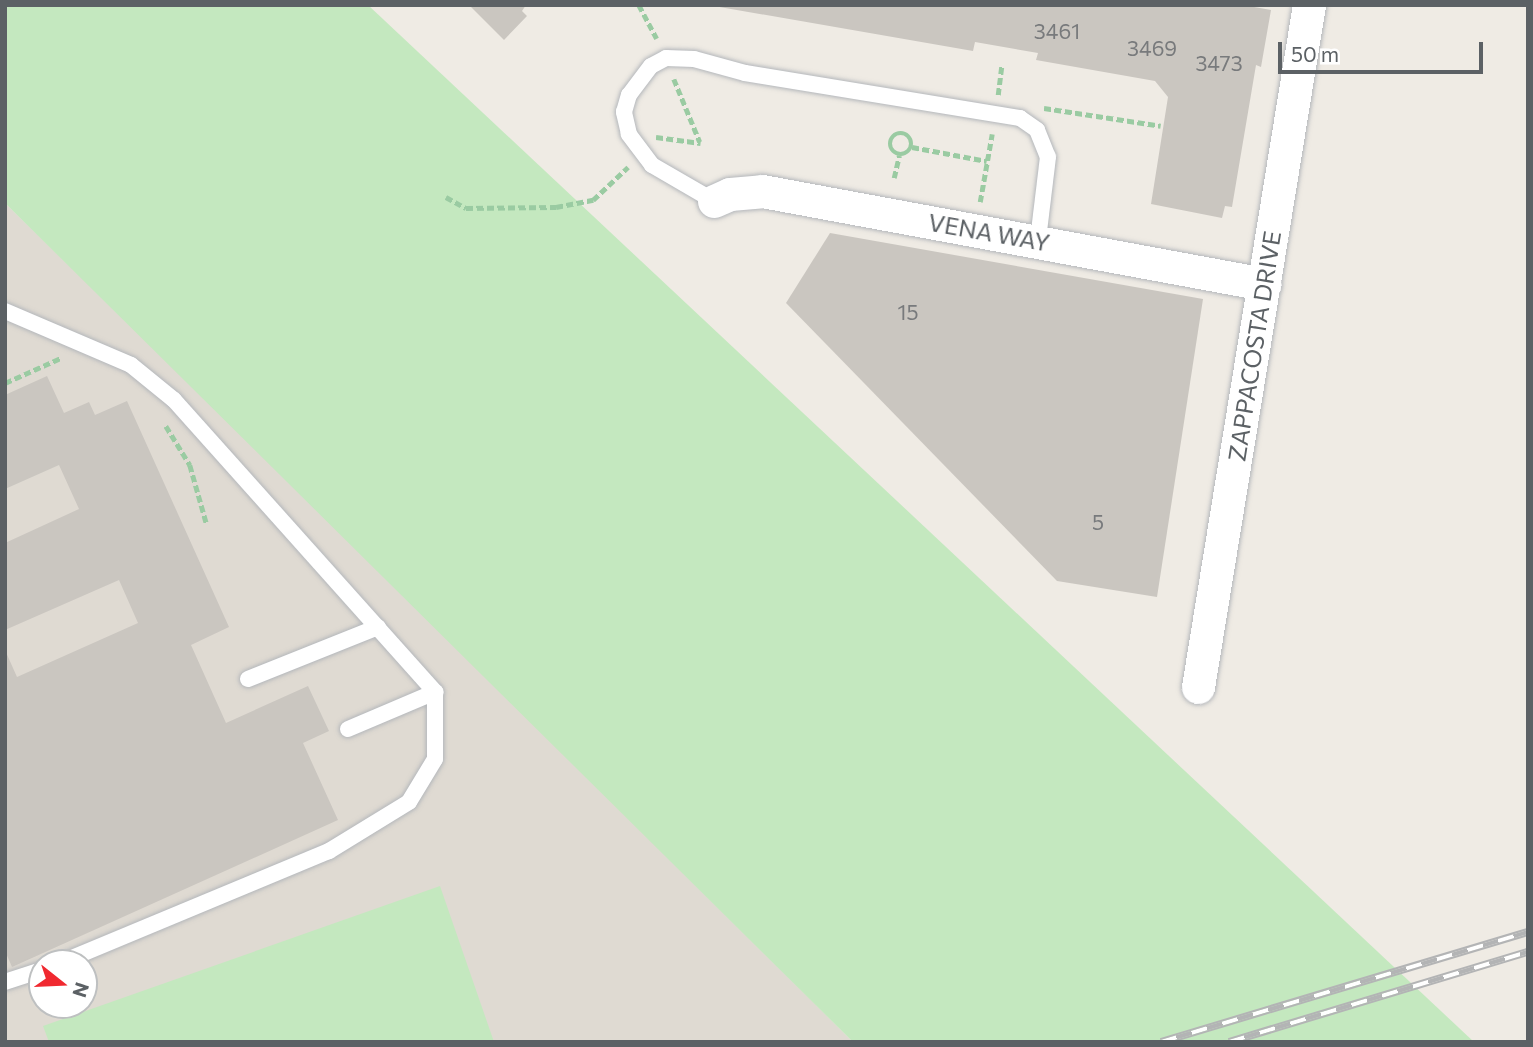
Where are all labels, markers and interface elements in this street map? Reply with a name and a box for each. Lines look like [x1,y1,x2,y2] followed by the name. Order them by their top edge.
[1034,18,1080,44] house number: 3461
[1281,28,1486,72] scale bar
[1127,35,1177,61] house number: 3469
[1291,41,1339,66] text: 50 m
[1195,50,1243,76] house number: 3473
[926,207,1052,257] street label: VENA WAY
[1222,229,1286,463] street label: ZAPPACOSTA DRIVE
[897,299,919,325] house number: 15
[1092,509,1104,535] house number: 5
[28,949,98,1019] north arrow
[68,980,95,1000] text: N

